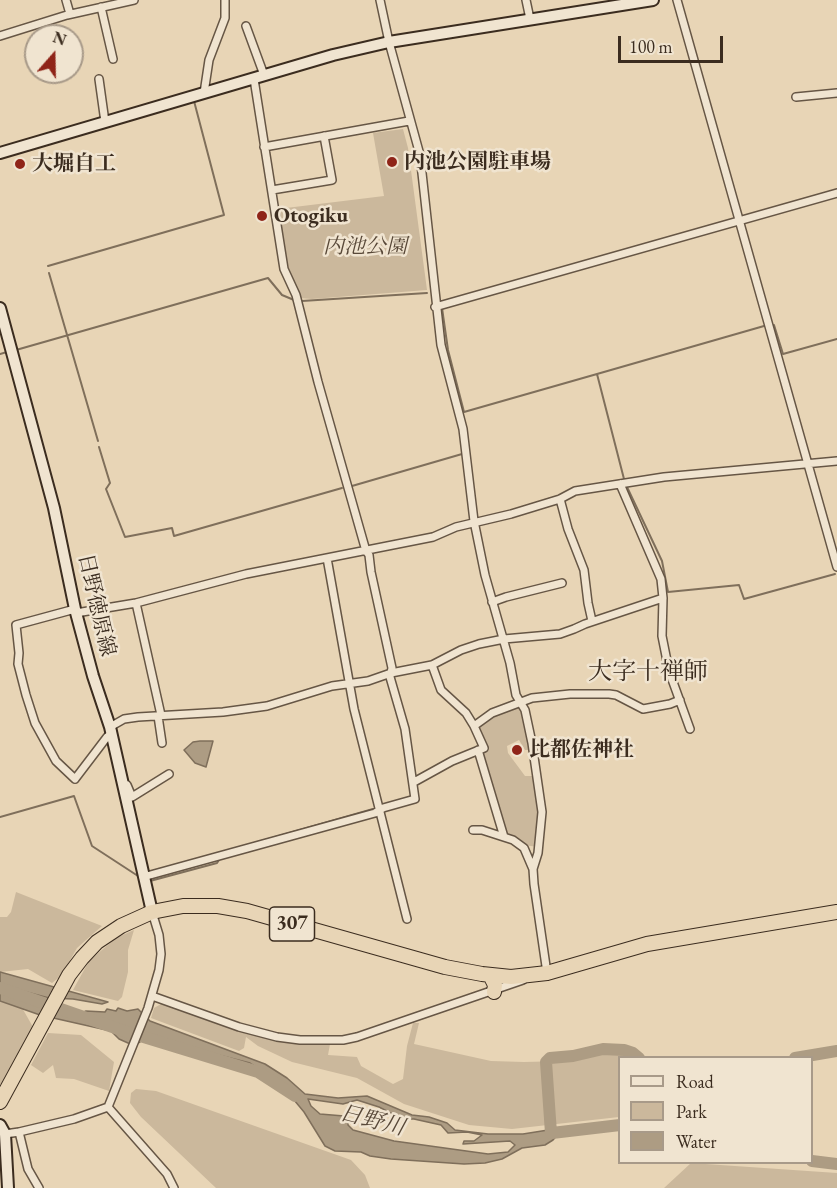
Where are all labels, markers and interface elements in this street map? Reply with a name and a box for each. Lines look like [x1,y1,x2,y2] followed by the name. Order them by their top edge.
[24,24,84,84] north arrow
[621,24,726,62] scale bar
[50,26,69,51] text: N
[629,35,673,58] text: 100 m
[404,149,551,175] place label: 内池公園駐車場
[32,151,116,177] place label: 大堀自工
[385,155,399,169] marker: 内池公園駐車場
[13,157,27,171] marker: 大堀自工
[274,203,348,229] place label: Otogiku
[255,209,269,223] marker: Otogiku
[323,234,407,260] park label: 内池公園
[72,551,120,659] street label: 日野徳原線
[588,658,708,686] district label: 大字十禅師
[529,737,634,763] place label: 比都佐神社
[510,743,524,757] marker: 比都佐神社
[270,907,314,941] road number: 307
[618,1056,813,1164] legend
[676,1070,714,1093] text: Road
[337,1100,407,1142] water label: 日野川
[676,1100,707,1123] text: Park
[676,1130,717,1153] text: Water

